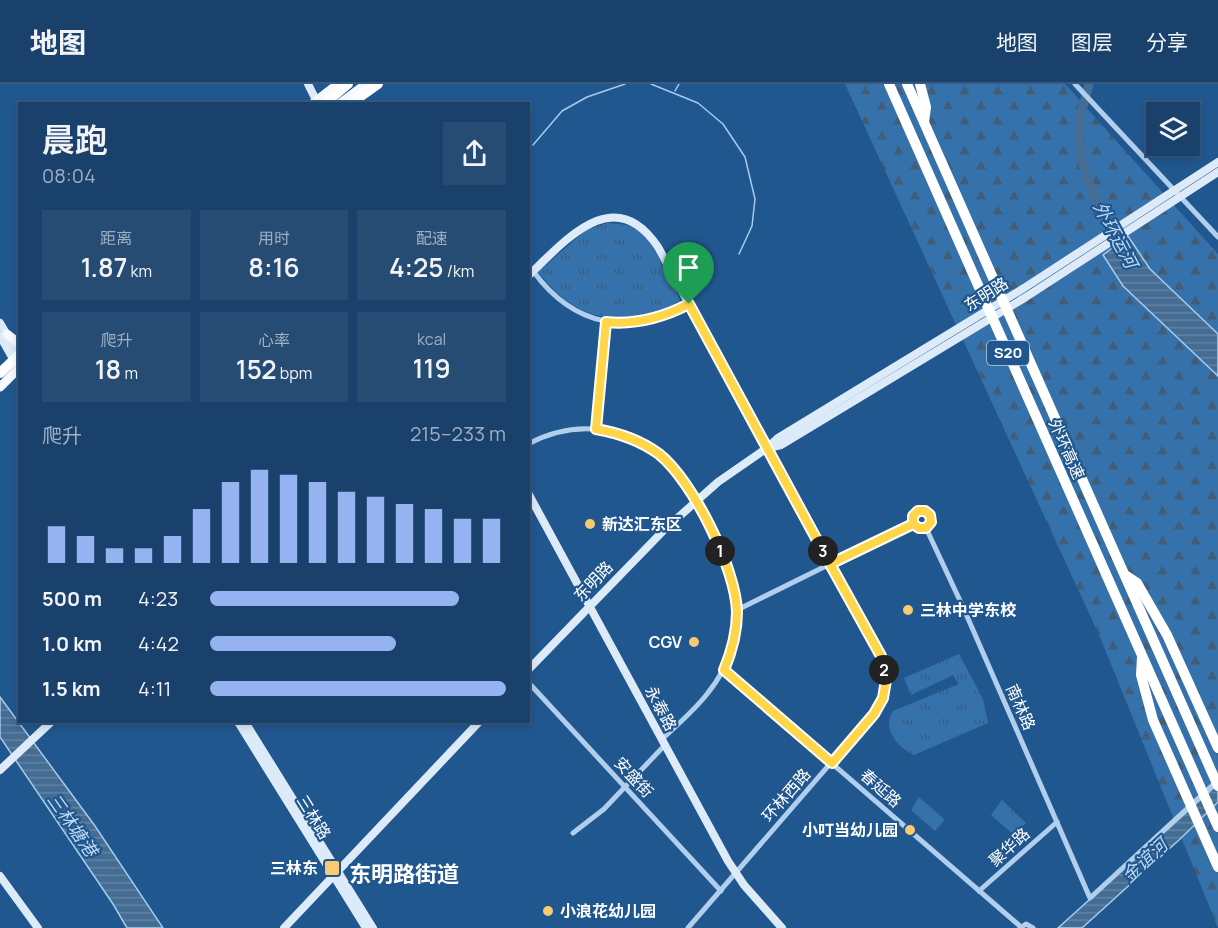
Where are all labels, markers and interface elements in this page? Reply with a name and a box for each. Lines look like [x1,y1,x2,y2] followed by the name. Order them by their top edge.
[30,23,86,61] text: 地图
[996,28,1038,56] text: 地图
[1071,28,1113,56] text: 图层
[1146,28,1188,56] text: 分享
[1146,102,1200,156] map controls
[1146,102,1200,156] button: layers
[42,117,108,162] text: 晨跑
[443,122,506,185] button: share
[42,162,96,189] text: 08:04
[1088,197,1145,275] water label: 外环运河
[100,227,132,249] text: 距离
[258,227,290,249] text: 用时
[416,227,448,249] text: 配速
[663,242,714,304] pin
[81,249,127,285] text: 1.87
[248,249,300,285] text: 8:16
[389,249,444,285] text: 4:25
[672,251,705,284] icon: arrive
[127,260,152,282] text: km
[444,260,474,282] text: /km
[960,272,1012,316] street label: 东明路
[417,328,446,350] text: kcal
[100,329,132,351] text: 爬升
[258,329,290,351] text: 心率
[987,341,1029,365] road number: S20
[413,350,451,386] text: 119
[95,351,121,387] text: 18
[236,351,276,387] text: 152
[121,362,138,384] text: m
[276,362,312,384] text: bpm
[1044,415,1090,483] street label: 外环高速
[410,420,506,447] text: 215–233 m
[42,422,82,449] text: 爬升
[602,513,682,535] place label: 新达汇东区
[583,517,597,531] marker: 新达汇东区
[705,536,735,566] pin: 1
[808,536,838,566] pin: 3
[716,540,724,562] text: 1
[818,540,828,562] text: 3
[568,556,618,606] street label: 东明路
[42,585,102,612] text: 500 m
[138,585,178,612] text: 4:23
[920,599,1017,621] place label: 三林中学东校
[901,603,915,617] marker: 三林中学东校
[42,630,102,657] text: 1.0 km
[138,630,179,657] text: 4:42
[649,631,683,653] place label: CGV
[687,635,701,649] marker: CGV
[869,655,899,685] pin: 2
[879,659,889,681] text: 2
[42,675,101,702] text: 1.5 km
[138,675,171,702] text: 4:11
[1001,681,1041,733] street label: 南林路
[640,682,682,734] street label: 永泰路
[610,752,658,802] street label: 安盛街
[757,764,815,826] street label: 环林西路
[856,764,906,812] street label: 春延路
[42,788,105,863] water label: 三林塘港
[292,791,336,843] street label: 三林路
[802,819,898,841] place label: 小叮当幼儿园
[903,823,917,837] marker: 小叮当幼儿园
[984,823,1034,871] street label: 聚华路
[1116,831,1174,887] water label: 金谊河
[270,857,318,879] place label: 三林东
[323,859,341,877] marker: 三林东
[349,859,459,889] district label: 东明路街道
[560,900,656,922] place label: 小浪花幼儿园
[541,904,555,918] marker: 小浪花幼儿园

